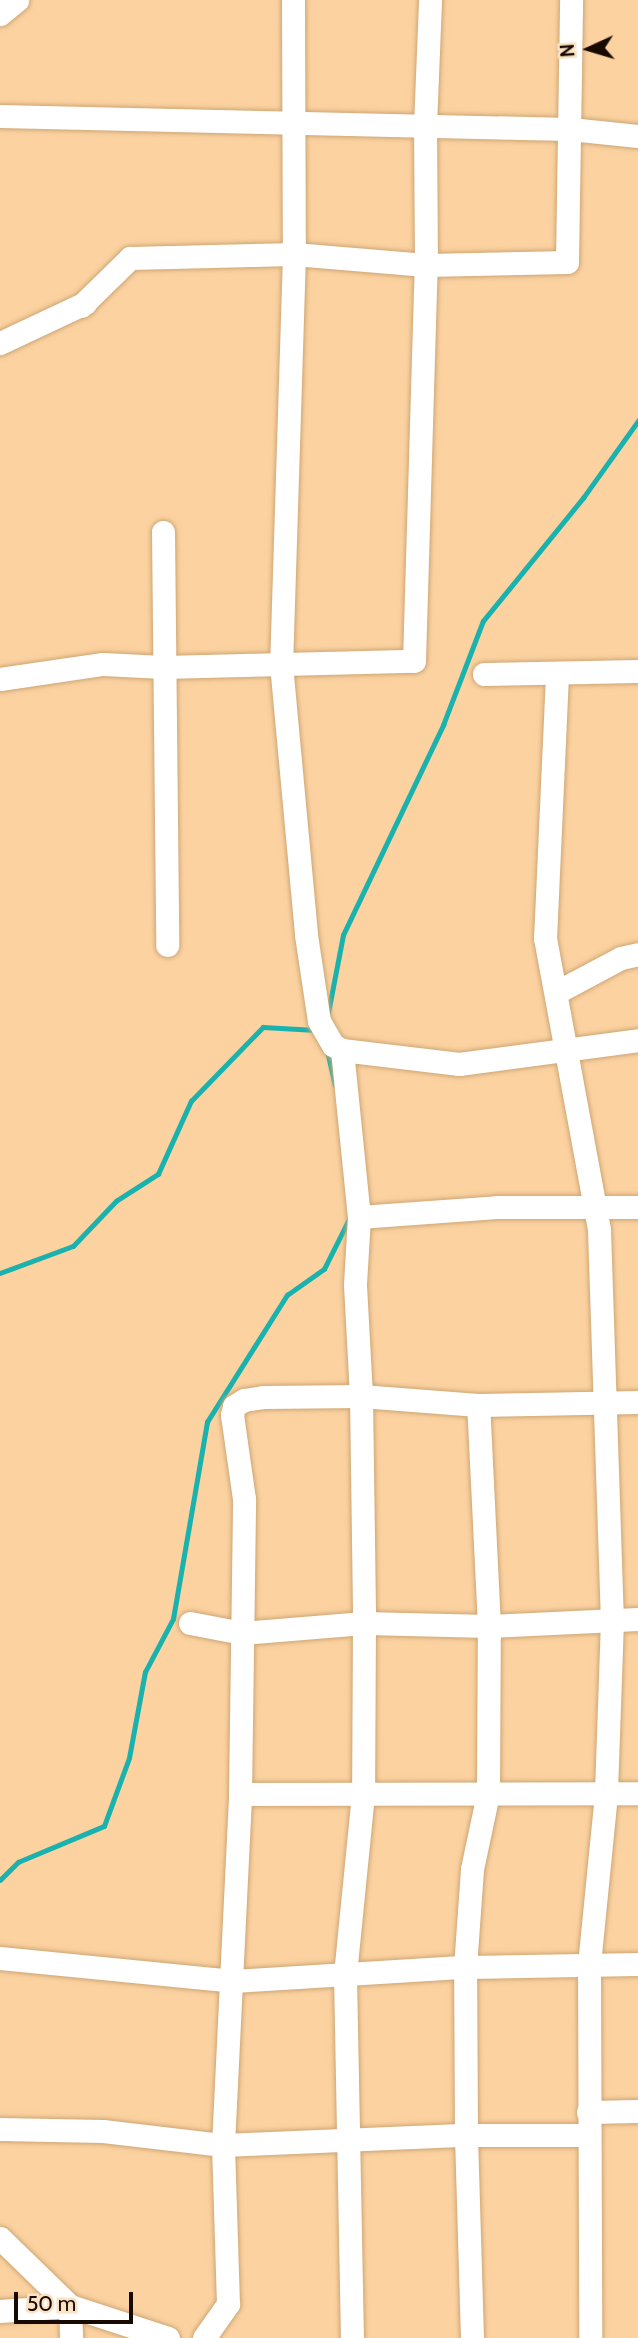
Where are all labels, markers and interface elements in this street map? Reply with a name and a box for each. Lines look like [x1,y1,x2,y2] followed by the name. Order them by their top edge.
[554,14,624,84] north arrow
[556,43,579,58] text: N
[18,2278,136,2322] scale bar
[27,2291,76,2316] text: 50 m

